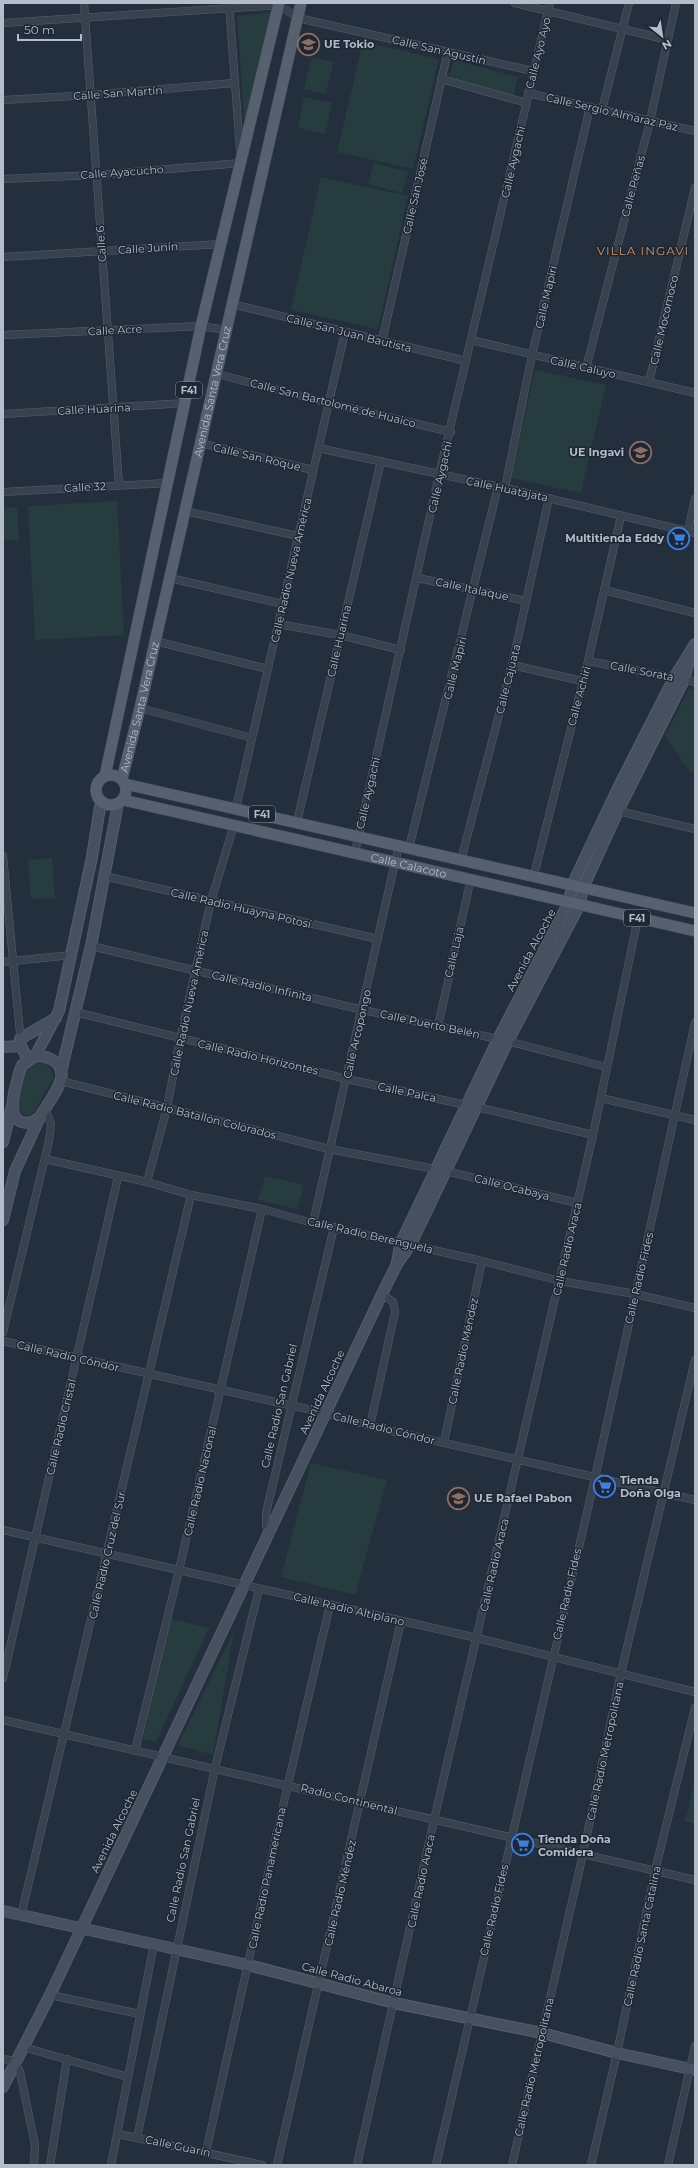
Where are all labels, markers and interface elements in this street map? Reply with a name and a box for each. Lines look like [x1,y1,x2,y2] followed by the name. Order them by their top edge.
[18,16,81,42] scale bar
[522,16,554,90] street label: Calle Ayo Ayo
[642,16,682,56] north arrow
[24,22,55,37] text: 50 m
[296,31,322,57] school or university icon: UE Tokio
[391,32,487,68] street label: Calle San Agustín
[660,36,674,53] text: N
[324,37,374,51] place label: UE Tokio
[73,83,163,103] street label: Calle San Martín
[544,90,680,134] street label: Calle Sergio Almaraz Paz
[498,125,528,199] street label: Calle Aygachi
[618,153,648,218] street label: Calle Peñas
[399,156,431,235] street label: Calle San José
[80,162,164,182] street label: Calle Ayacucho
[93,225,109,263] street label: Calle 6
[117,239,179,257] street label: Calle Junín
[597,243,689,258] district label: VILLA INGAVI
[532,264,560,330] street label: Calle Mapiri
[647,274,681,366] street label: Calle Mocomoco
[285,311,413,355] street label: Calle San Juan Bautista
[87,322,143,338] street label: Calle Acre
[191,324,234,458] street label: Avenida Santa Vera Cruz
[549,353,617,381] street label: Calle Caluyo
[249,376,418,430] street label: Calle San Bartolomé de Huaico
[176,382,202,398] road number: F41
[57,400,131,418] street label: Calle Huarina
[627,439,653,465] school or university icon: UE Ingavi
[212,440,303,474] street label: Calle San Roque
[425,440,455,514] street label: Calle Aygachi
[569,445,624,459] place label: UE Ingavi
[465,473,549,505] street label: Calle Huatajata
[64,479,106,495] street label: Calle 32
[267,496,315,644] street label: Calle Radio Nueva América
[666,525,692,551] supermarket icon: Multitienda Eddy
[565,531,664,545] place label: Multitienda Eddy
[434,574,510,604] street label: Calle Italaque
[324,604,354,678] street label: Calle Huarina
[440,635,470,701] street label: Calle Mapiri
[117,640,162,774] street label: Avenida Santa Vera Cruz
[493,643,523,715] street label: Calle Cajuata
[609,658,675,684] street label: Calle Sorata
[564,665,594,727] street label: Calle Achiri
[353,756,383,830] street label: Calle Aygachi
[249,806,275,822] road number: F41
[369,850,448,881] street label: Calle Calacoto
[169,885,314,931] street label: Calle Radio Huayna Potosí
[503,906,559,994] street label: Avenida Alcoche
[624,910,650,926] road number: F41
[441,925,467,979] street label: Calle Laja
[167,929,211,1077] street label: Calle Radio Nueva América
[210,968,314,1004] street label: Calle Radio Infinita
[340,988,374,1080] street label: Calle Arcopongo
[379,1007,481,1041] street label: Calle Puerto Belén
[196,1036,320,1078] street label: Calle Radio Horizontes
[376,1079,438,1105] street label: Calle Palca
[112,1088,278,1142] street label: Calle Radio Batallón Colorados
[473,1171,551,1203] street label: Calle Ocabaya
[549,1201,585,1297] street label: Calle Radio Araca
[306,1214,434,1256] street label: Calle Radio Berenguela
[622,1230,656,1325] street label: Calle Radio Fides
[445,1296,481,1406] street label: Calle Radio Méndez
[15,1337,121,1375] street label: Calle Radio Cóndor
[258,1342,300,1470] street label: Calle Radio San Gabriel
[296,1347,348,1436] street label: Avenida Alcoche
[43,1377,79,1477] street label: Calle Radio Cristal
[331,1409,437,1447] street label: Calle Radio Cóndor
[181,1425,219,1537] street label: Calle Radio Nacional
[591,1473,617,1499] supermarket icon: Tienda Doña Olga
[620,1473,681,1500] place label: Tienda Doña Olga
[445,1485,471,1511] school or university icon: U.E Rafael Pabon
[85,1490,129,1620] street label: Calle Radio Cruz del Sur
[474,1491,572,1505] place label: U.E Rafael Pabon
[476,1517,512,1613] street label: Calle Radio Araca
[550,1546,584,1641] street label: Calle Radio Fides
[292,1589,406,1629] street label: Calle Radio Altiplano
[583,1680,627,1822] street label: Calle Radio Metropolitana
[299,1780,399,1818] street label: Radio Continental
[88,1787,140,1875] street label: Avenida Alcoche
[163,1796,203,1924] street label: Calle Radio San Gabriel
[245,1806,289,1950] street label: Calle Radio Panamericana
[509,1832,535,1858] supermarket icon: Tienda Doña Comidera
[538,1832,611,1859] place label: Tienda Doña Comidera
[404,1833,438,1929] street label: Calle Radio Araca
[321,1838,359,1947] street label: Calle Radio Méndez
[477,1862,511,1957] street label: Calle Radio Fides
[620,1864,664,2008] street label: Calle Radio Santa Catalina
[300,1959,404,1999] street label: Calle Radio Abaroa
[511,1996,557,2138] street label: Calle Radio Metropolitana
[144,2132,212,2160] street label: Calle Guarín

